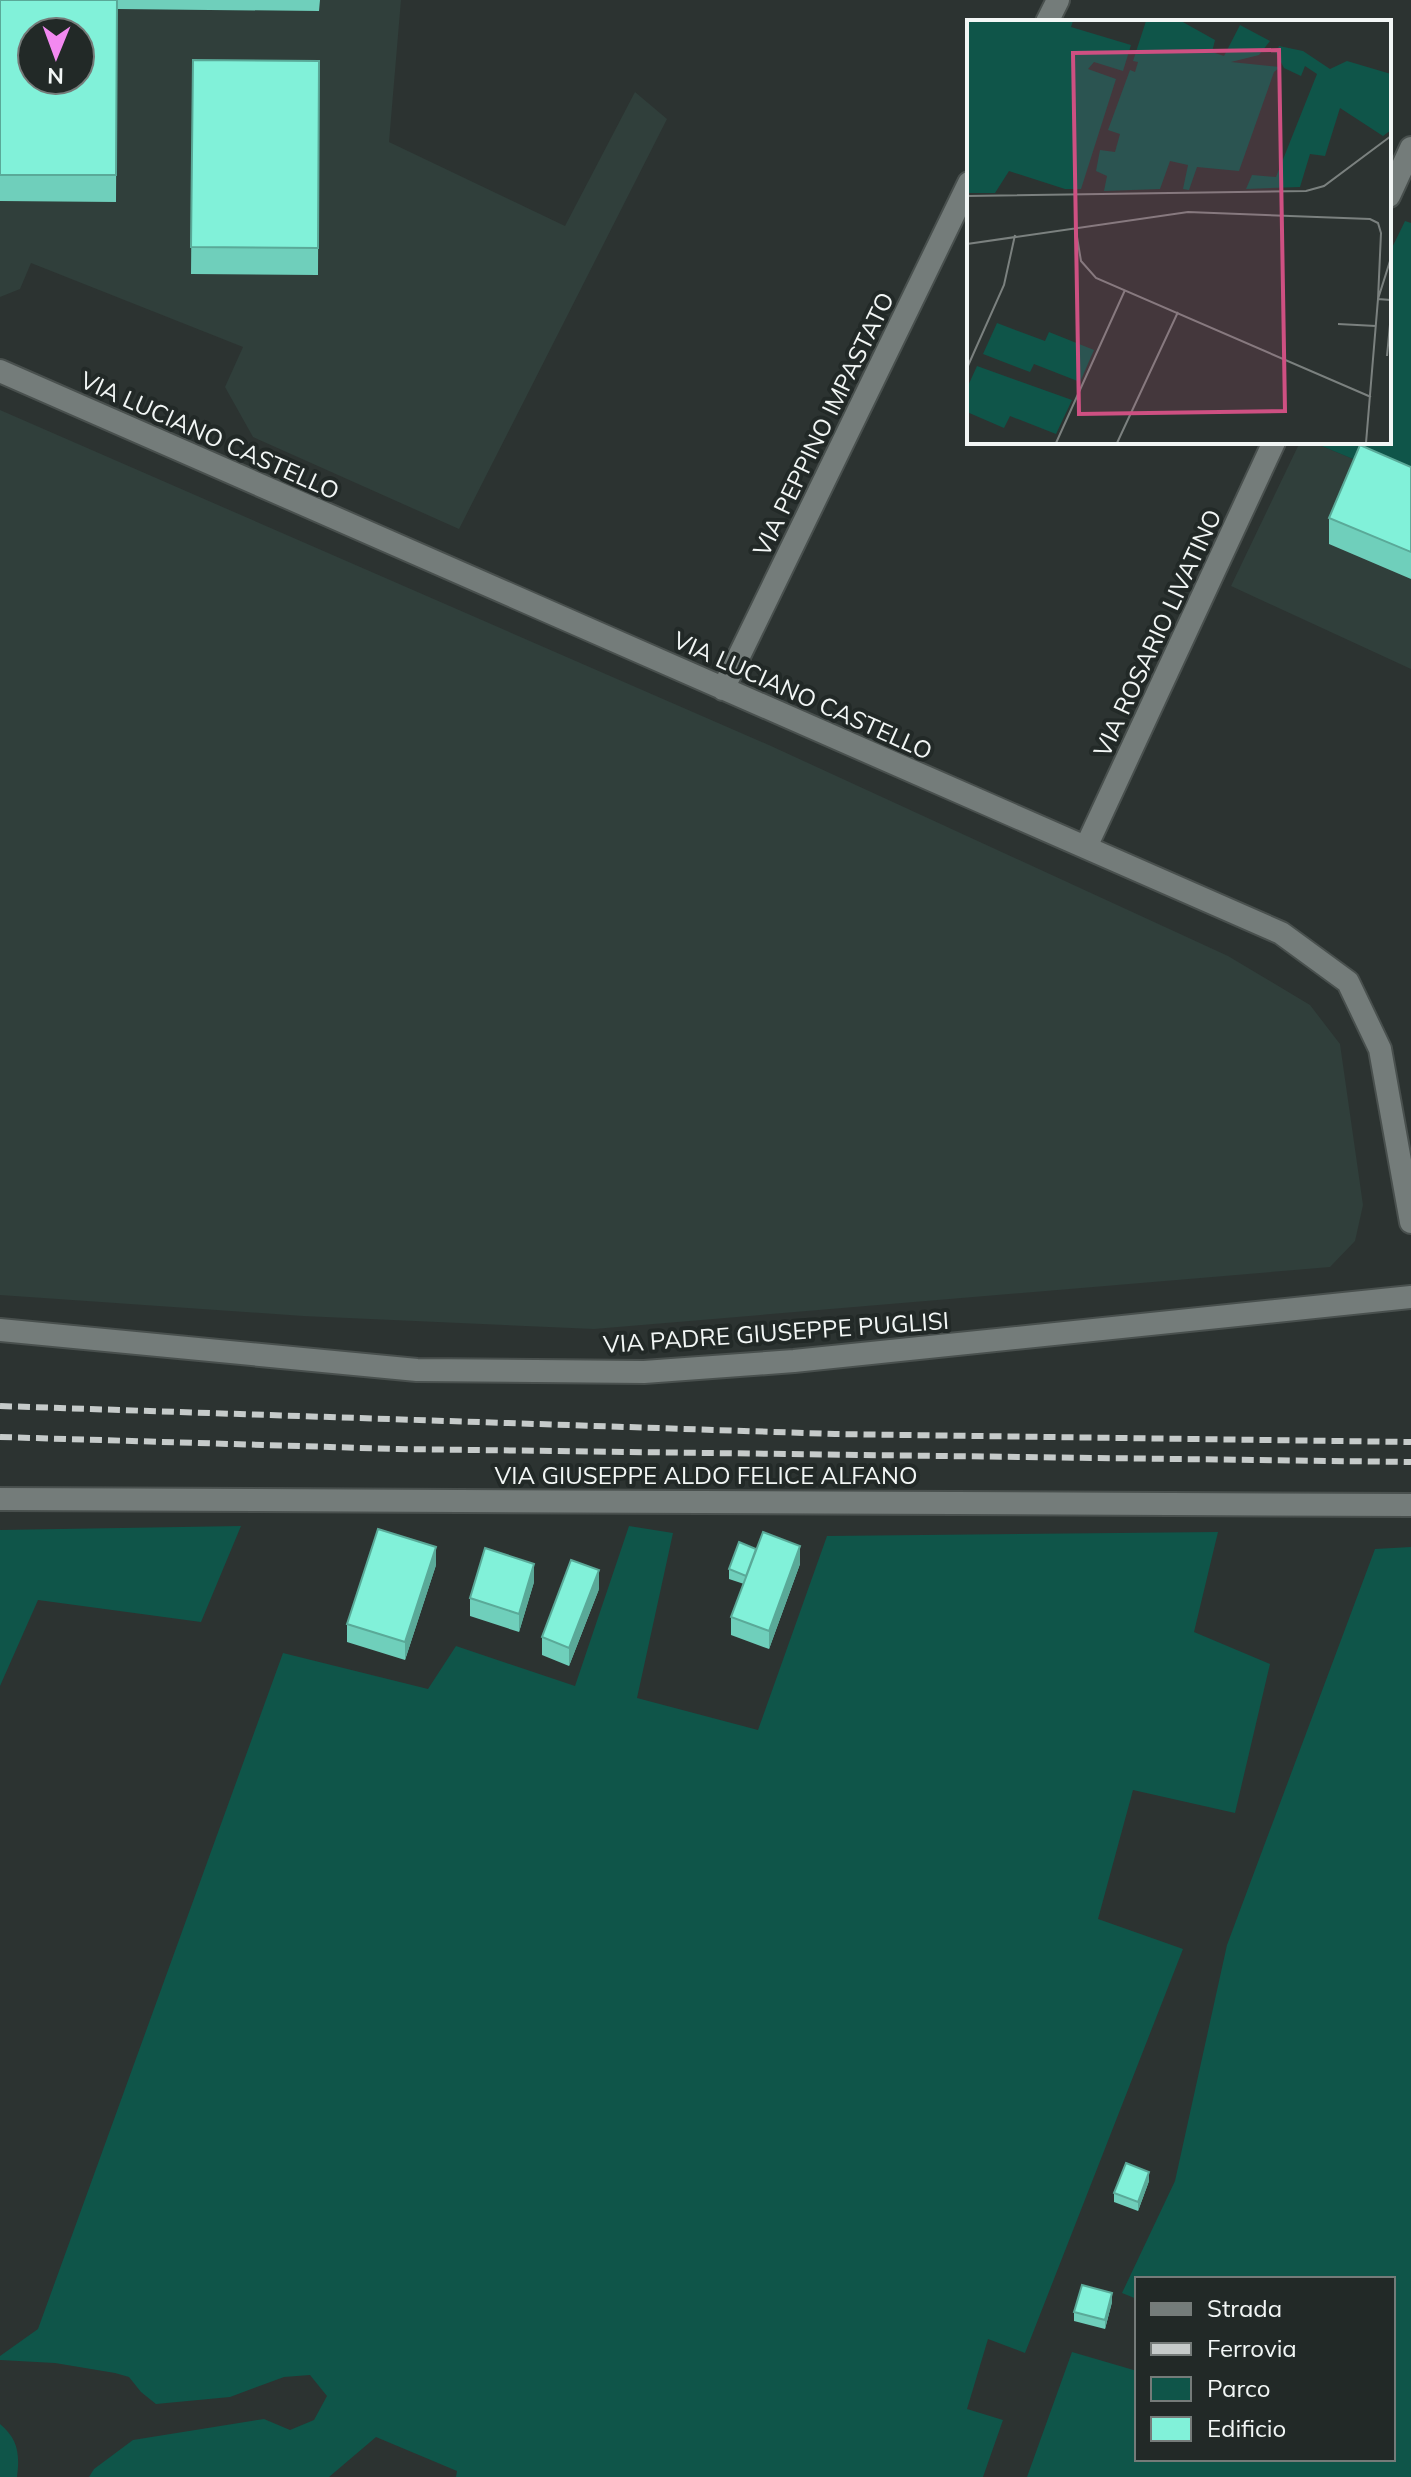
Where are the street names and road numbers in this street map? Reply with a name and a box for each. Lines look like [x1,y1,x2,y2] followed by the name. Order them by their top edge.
[746,287,900,561] street label: VIA PEPPINO IMPASTATO
[76,364,344,506] street label: VIA LUCIANO CASTELLO
[1086,504,1228,762] street label: VIA ROSARIO LIVATINO
[669,624,937,766] street label: VIA LUCIANO CASTELLO
[602,1305,950,1359] street label: VIA PADRE GIUSEPPE PUGLISI
[495,1460,917,1490] street label: VIA GIUSEPPE ALDO FELICE ALFANO

